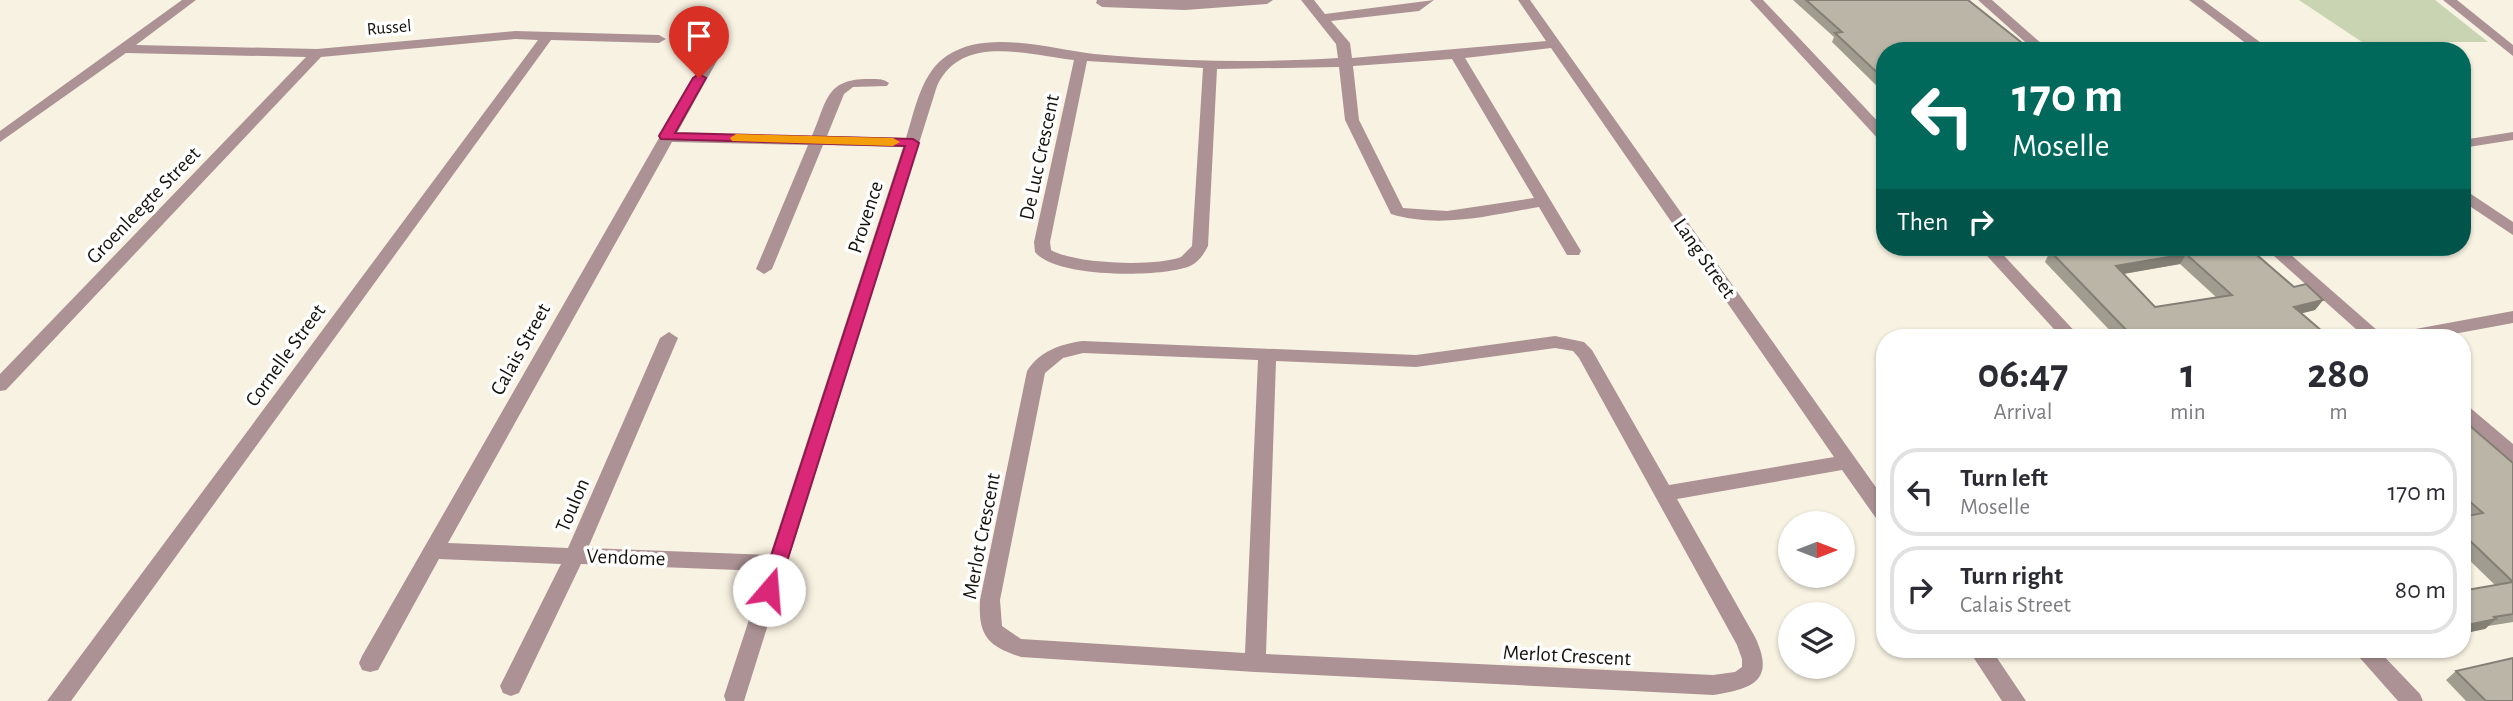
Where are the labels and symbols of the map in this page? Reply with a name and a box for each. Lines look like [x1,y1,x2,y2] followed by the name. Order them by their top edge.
[669,6,729,78] pin
[366,17,412,39] street label: Russel
[1016,92,1063,222] street label: De Luc Crescent
[83,143,204,268] street label: Groenleegte Street
[844,179,887,256] street label: Provence
[1670,215,1740,302] street label: Lang Street
[241,300,330,410] street label: Cornelle Street
[487,300,554,399] street label: Calais Street
[959,471,1004,601] street label: Merlot Crescent
[552,475,593,535] street label: Toulon
[1778,511,1855,588] north arrow
[586,546,666,569] street label: Vendome
[732,553,806,627] position arrow
[1502,642,1632,669] street label: Merlot Crescent

